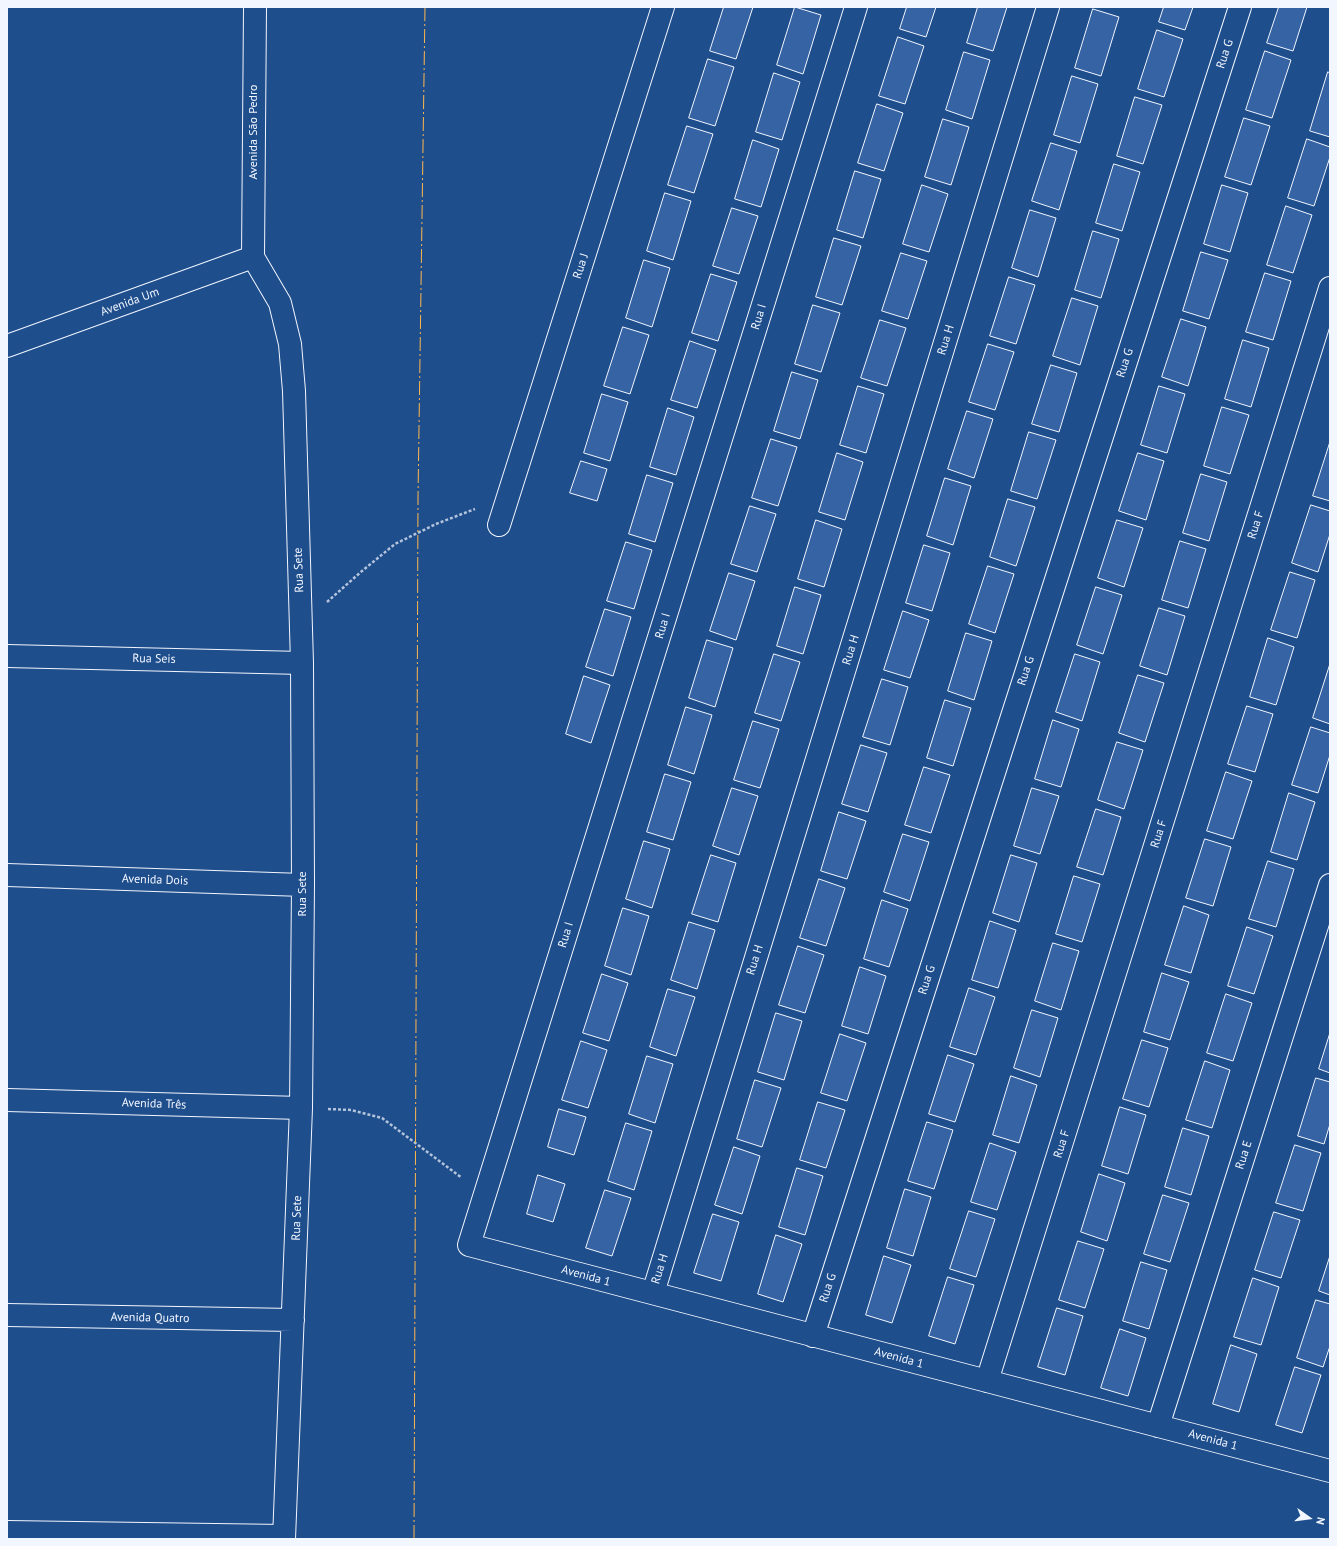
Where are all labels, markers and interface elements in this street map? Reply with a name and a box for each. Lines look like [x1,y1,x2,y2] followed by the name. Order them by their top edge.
[1214,38,1236,70] street label: Rua G
[247,84,261,180] street label: Avenida São Pedro
[570,251,592,281] street label: Rua J
[99,285,161,319] street label: Avenida Um
[748,302,770,332] street label: Rua I
[935,323,957,357] street label: Rua H
[1114,347,1136,379] street label: Rua G
[1245,509,1267,541] street label: Rua F
[291,547,307,593] street label: Rua Sete
[652,611,674,641] street label: Rua I
[840,633,862,667] street label: Rua H
[132,651,176,667] street label: Rua Seis
[1015,655,1037,687] street label: Rua G
[1148,818,1170,850] street label: Rua F
[296,871,310,917] street label: Rua Sete
[122,872,188,888] street label: Avenida Dois
[555,920,577,950] street label: Rua I
[744,943,766,977] street label: Rua H
[916,964,938,996] street label: Rua G
[122,1096,186,1112] street label: Avenida Três
[1051,1128,1073,1160] street label: Rua F
[1233,1139,1255,1171] street label: Rua E
[289,1195,305,1241] street label: Rua Sete
[649,1252,671,1286] street label: Rua H
[560,1263,612,1289] street label: Avenida 1
[817,1272,839,1304] street label: Rua G
[110,1310,190,1326] street label: Avenida Quatro
[873,1345,925,1371] street label: Avenida 1
[1187,1427,1239,1453] street label: Avenida 1
[1289,1498,1329,1538] north arrow
[1313,1516,1328,1526] text: N

